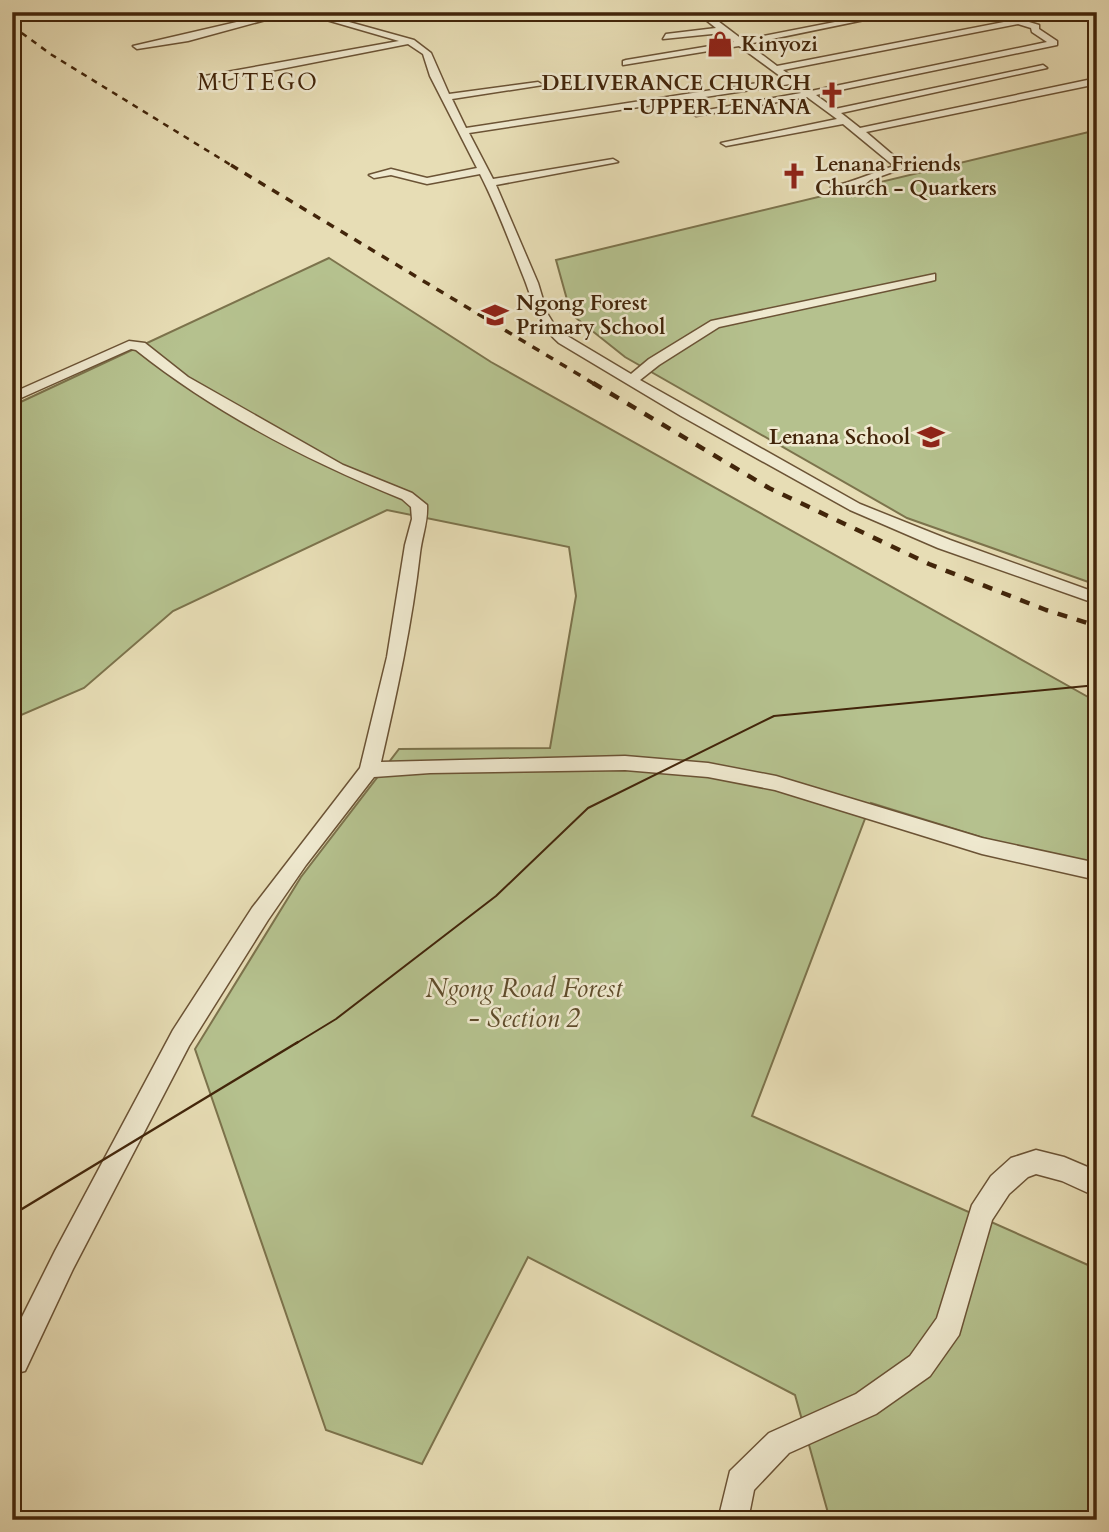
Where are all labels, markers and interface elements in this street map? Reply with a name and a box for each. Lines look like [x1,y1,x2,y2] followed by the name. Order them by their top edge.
[705,29,735,59] shop icon: Kinyozi
[741,30,818,59] place label: Kinyozi
[197,67,319,98] district label: MUTEGO
[541,69,811,122] place label: DELIVERANCE CHURCH - UPPER LENANA
[817,80,847,110] church icon: DELIVERANCE CHURCH - UPPER LENANA
[815,150,997,203] place label: Lenana Friends Church - Quarkers
[779,161,809,191] church icon: Lenana Friends Church - Quarkers
[516,289,665,342] place label: Ngong Forest Primary School
[480,300,510,330] school or university icon: Ngong Forest Primary School
[916,422,946,452] school or university icon: Lenana School
[769,423,910,452] place label: Lenana School
[426,971,623,1036] park label: Ngong Road Forest - Section 2

